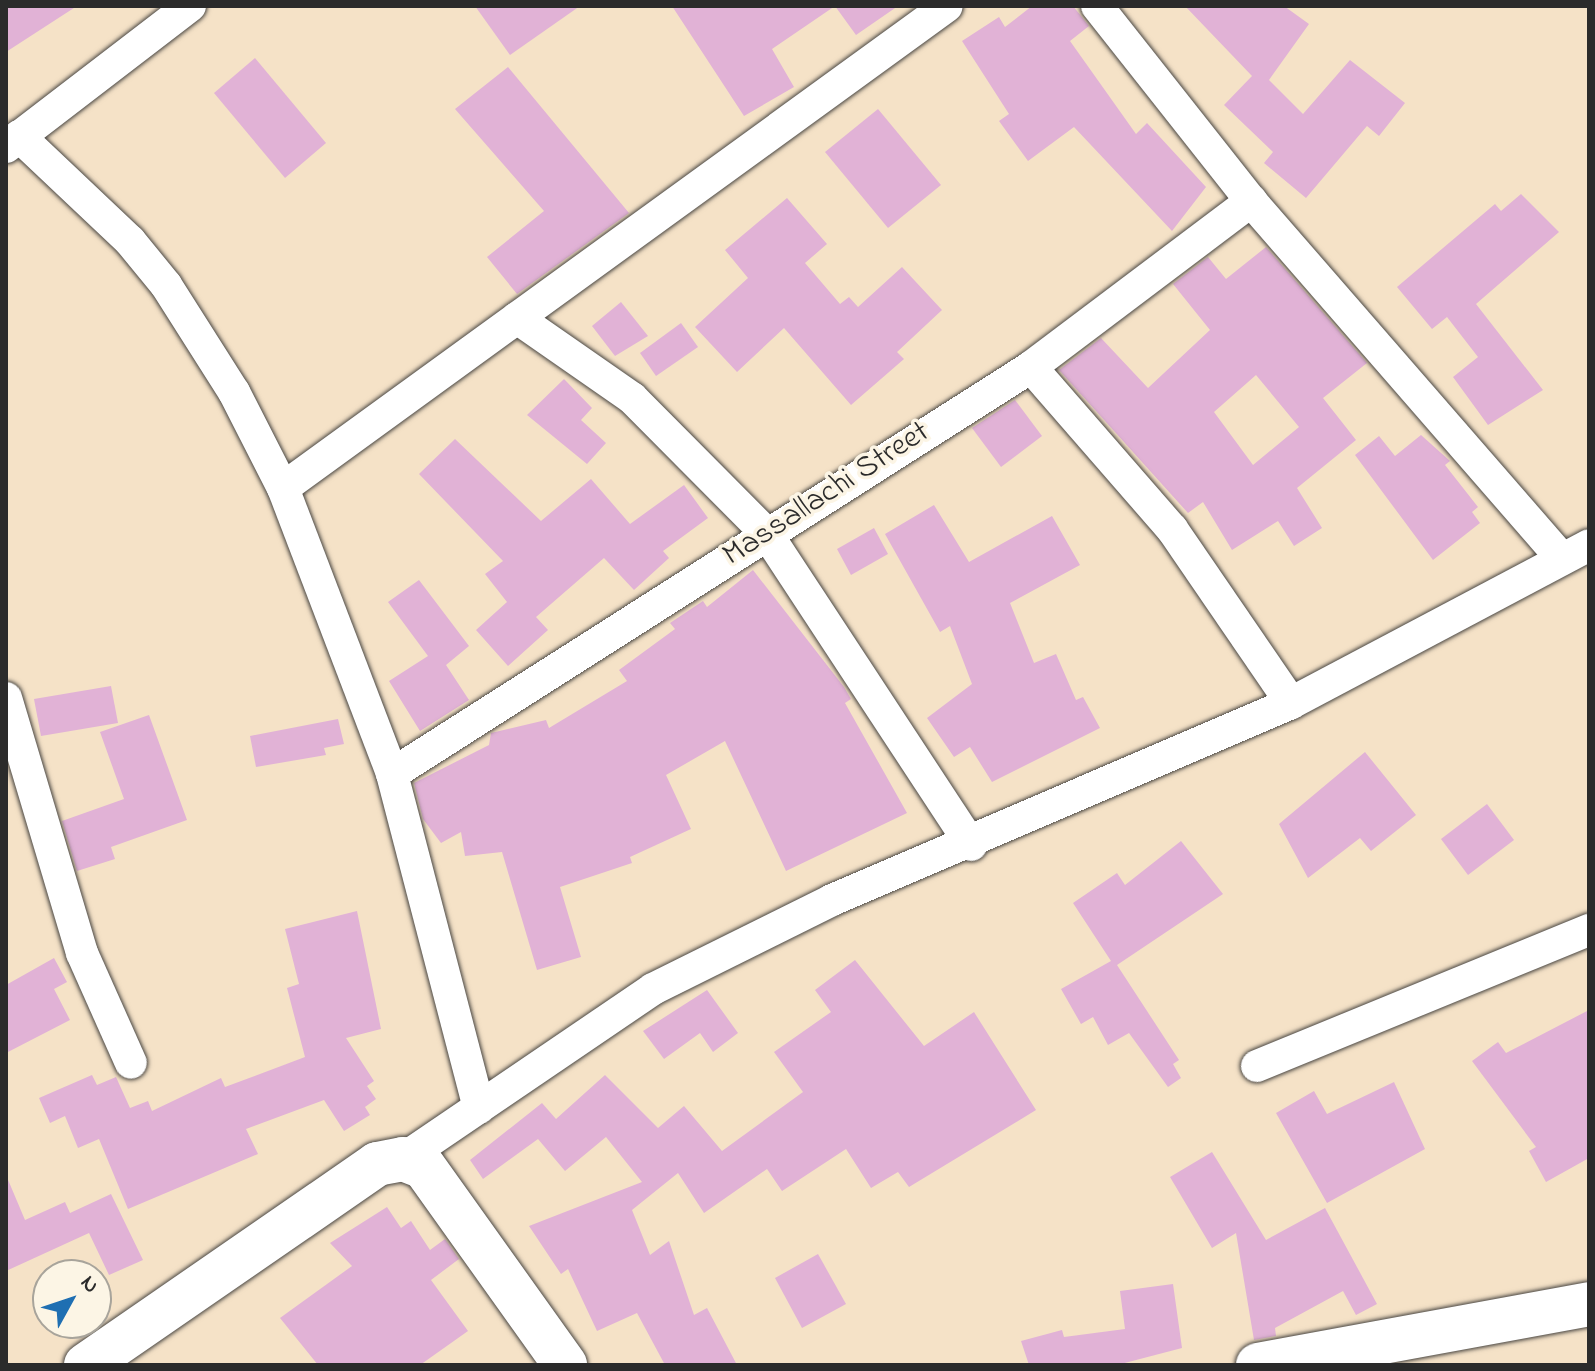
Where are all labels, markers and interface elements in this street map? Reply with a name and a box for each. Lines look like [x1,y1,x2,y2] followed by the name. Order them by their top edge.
[717,414,937,576] street label: Massallachi Street
[32,1259,112,1339] north arrow
[72,1269,106,1301] text: N

